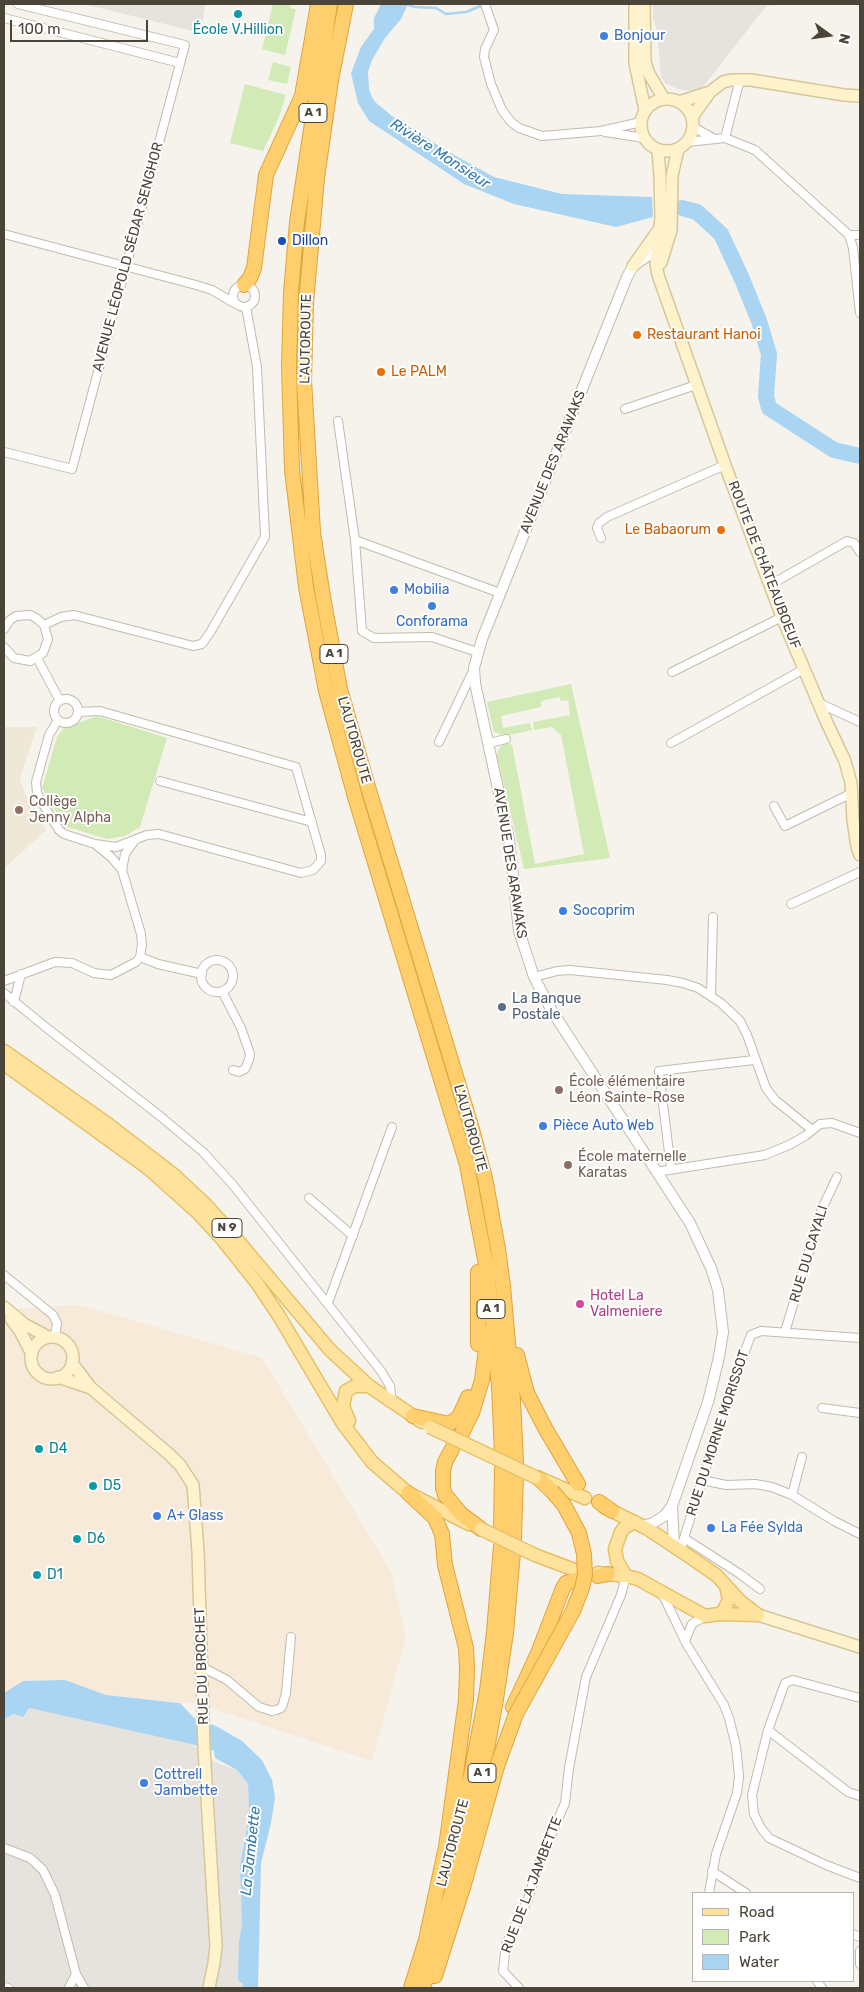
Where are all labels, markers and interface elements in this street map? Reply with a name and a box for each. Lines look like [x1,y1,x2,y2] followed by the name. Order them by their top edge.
[232,8,244,20] marker: École V.Hillion
[12,10,150,42] scale bar
[804,10,854,60] north arrow
[18,20,60,38] text: 100 m
[193,22,283,38] place label: École V.Hillion
[614,28,665,44] place label: Bonjour
[598,30,610,42] marker: Bonjour
[835,32,854,46] text: N
[299,104,327,122] road number: A 1
[387,115,493,193] water label: Rivière Monsieur
[89,140,167,374] street label: AVENUE LÉOPOLD SÉDAR SENGHOR
[292,233,328,249] place label: Dillon
[276,235,288,247] marker: Dillon
[297,294,315,384] street label: L'AUTOROUTE
[647,327,761,343] place label: Restaurant Hanoi
[631,329,643,341] marker: Restaurant Hanoi
[391,364,447,380] place label: Le PALM
[375,366,387,378] marker: Le PALM
[517,388,589,536] street label: AVENUE DES ARAWAKS
[724,479,804,651] street label: ROUTE DE CHÂTEAUBOEUF
[625,522,711,538] place label: Le Babaorum
[715,524,727,536] marker: Le Babaorum
[404,582,449,598] place label: Mobilia
[388,584,400,596] marker: Mobilia
[426,600,438,612] marker: Conforama
[396,614,468,630] place label: Conforama
[320,644,348,664] road number: A 1
[334,694,374,786] street label: L'AUTOROUTE
[490,786,530,940] street label: AVENUE DES ARAWAKS
[29,794,111,826] place label: Collège Jenny Alpha
[13,804,25,816] marker: Collège Jenny Alpha
[573,903,635,919] place label: Socoprim
[557,905,569,917] marker: Socoprim
[512,991,581,1024] place label: La Banque Postale
[496,1001,508,1013] marker: La Banque Postale
[569,1074,685,1106] place label: École élémentaire Léon Sainte-Rose
[450,1082,490,1174] street label: L'AUTOROUTE
[553,1084,565,1096] marker: École élémentaire Léon Sainte-Rose
[553,1118,654,1134] place label: Pièce Auto Web
[537,1120,549,1132] marker: Pièce Auto Web
[578,1149,687,1182] place label: École maternelle Karatas
[562,1159,574,1171] marker: École maternelle Karatas
[786,1203,832,1305] street label: RUE DU CAYALI
[212,1218,242,1238] road number: N 9
[590,1288,663,1320] place label: Hotel La Valmeniere
[574,1298,586,1310] marker: Hotel La Valmeniere
[477,1300,505,1318] road number: A 1
[683,1348,753,1518] street label: RUE DU MORNE MORISSOT
[49,1441,67,1457] place label: D4
[33,1443,45,1455] marker: D4
[103,1478,121,1494] place label: D5
[87,1480,99,1492] marker: D5
[167,1508,223,1524] place label: A+ Glass
[151,1510,163,1522] marker: A+ Glass
[721,1520,803,1536] place label: La Fée Sylda
[705,1522,717,1534] marker: La Fée Sylda
[87,1531,105,1547] place label: D6
[71,1533,83,1545] marker: D6
[47,1567,63,1583] place label: D1
[31,1569,43,1581] marker: D1
[192,1607,212,1725] street label: RUE DU BROCHET
[468,1764,496,1782] road number: A 1
[154,1767,218,1800] place label: Cottrell Jambette
[138,1777,150,1789] marker: Cottrell Jambette
[433,1797,473,1889] street label: L'AUTOROUTE
[237,1806,265,1896] water label: La Jambette
[498,1814,566,1956] street label: RUE DE LA JAMBETTE
[692,1892,854,1982] legend
[739,1903,775,1921] text: Road
[739,1928,770,1946] text: Park
[739,1953,779,1971] text: Water

